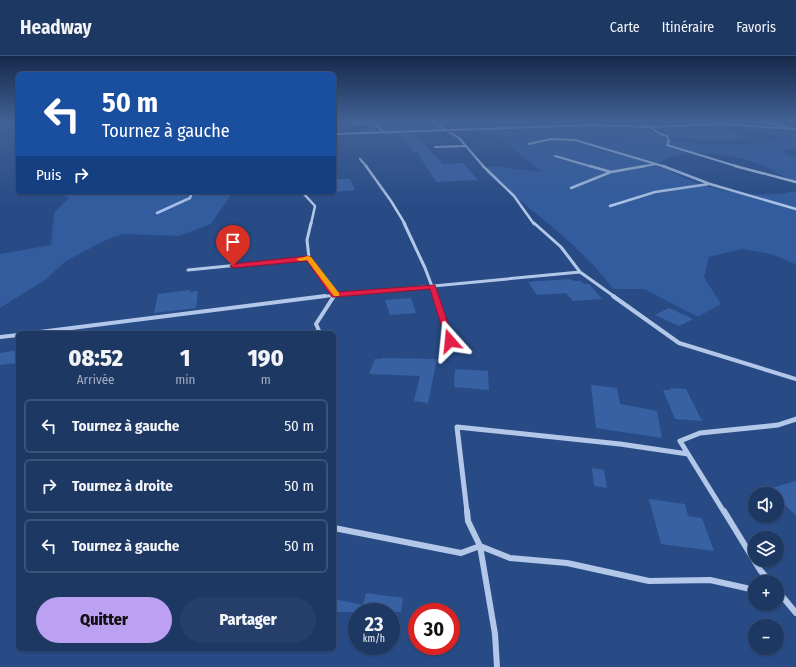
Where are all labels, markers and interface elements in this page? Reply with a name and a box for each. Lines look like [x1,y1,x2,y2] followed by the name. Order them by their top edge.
[20,16,92,39] text: Headway
[610,19,640,36] text: Carte
[662,19,714,36] text: Itinéraire
[736,19,776,36] text: Favoris
[102,86,158,119] text: 50 m
[36,88,88,140] icon: left
[102,120,230,142] text: Tournez à gauche
[70,164,92,186] icon: right
[36,166,62,184] text: Puis
[216,225,250,266] pin
[222,231,244,253] icon: arrive
[429,320,471,362] position arrow
[68,344,123,372] text: 08:52
[180,344,190,372] text: 1
[247,344,284,372] text: 190
[77,372,114,387] text: Arrivée
[175,372,195,387] text: min
[261,372,271,387] text: m
[38,415,60,437] icon: left
[72,417,179,435] text: Tournez à gauche
[284,417,314,435] text: 50 m
[38,475,60,497] icon: right
[72,477,173,495] text: Tournez à droite
[284,477,314,495] text: 50 m
[748,487,784,655] map controls
[748,487,784,523] button: sound
[748,531,784,567] button: layers
[38,535,60,557] icon: left
[72,537,179,555] text: Tournez à gauche
[284,537,314,555] text: 50 m
[748,575,784,611] button: +
[36,597,172,643] button: Quitter
[180,597,316,643] button: Partager
[408,603,460,655] speed limit sign: 30
[365,612,383,636] text: 23
[748,619,784,655] button: −
[363,633,385,645] text: km/h

